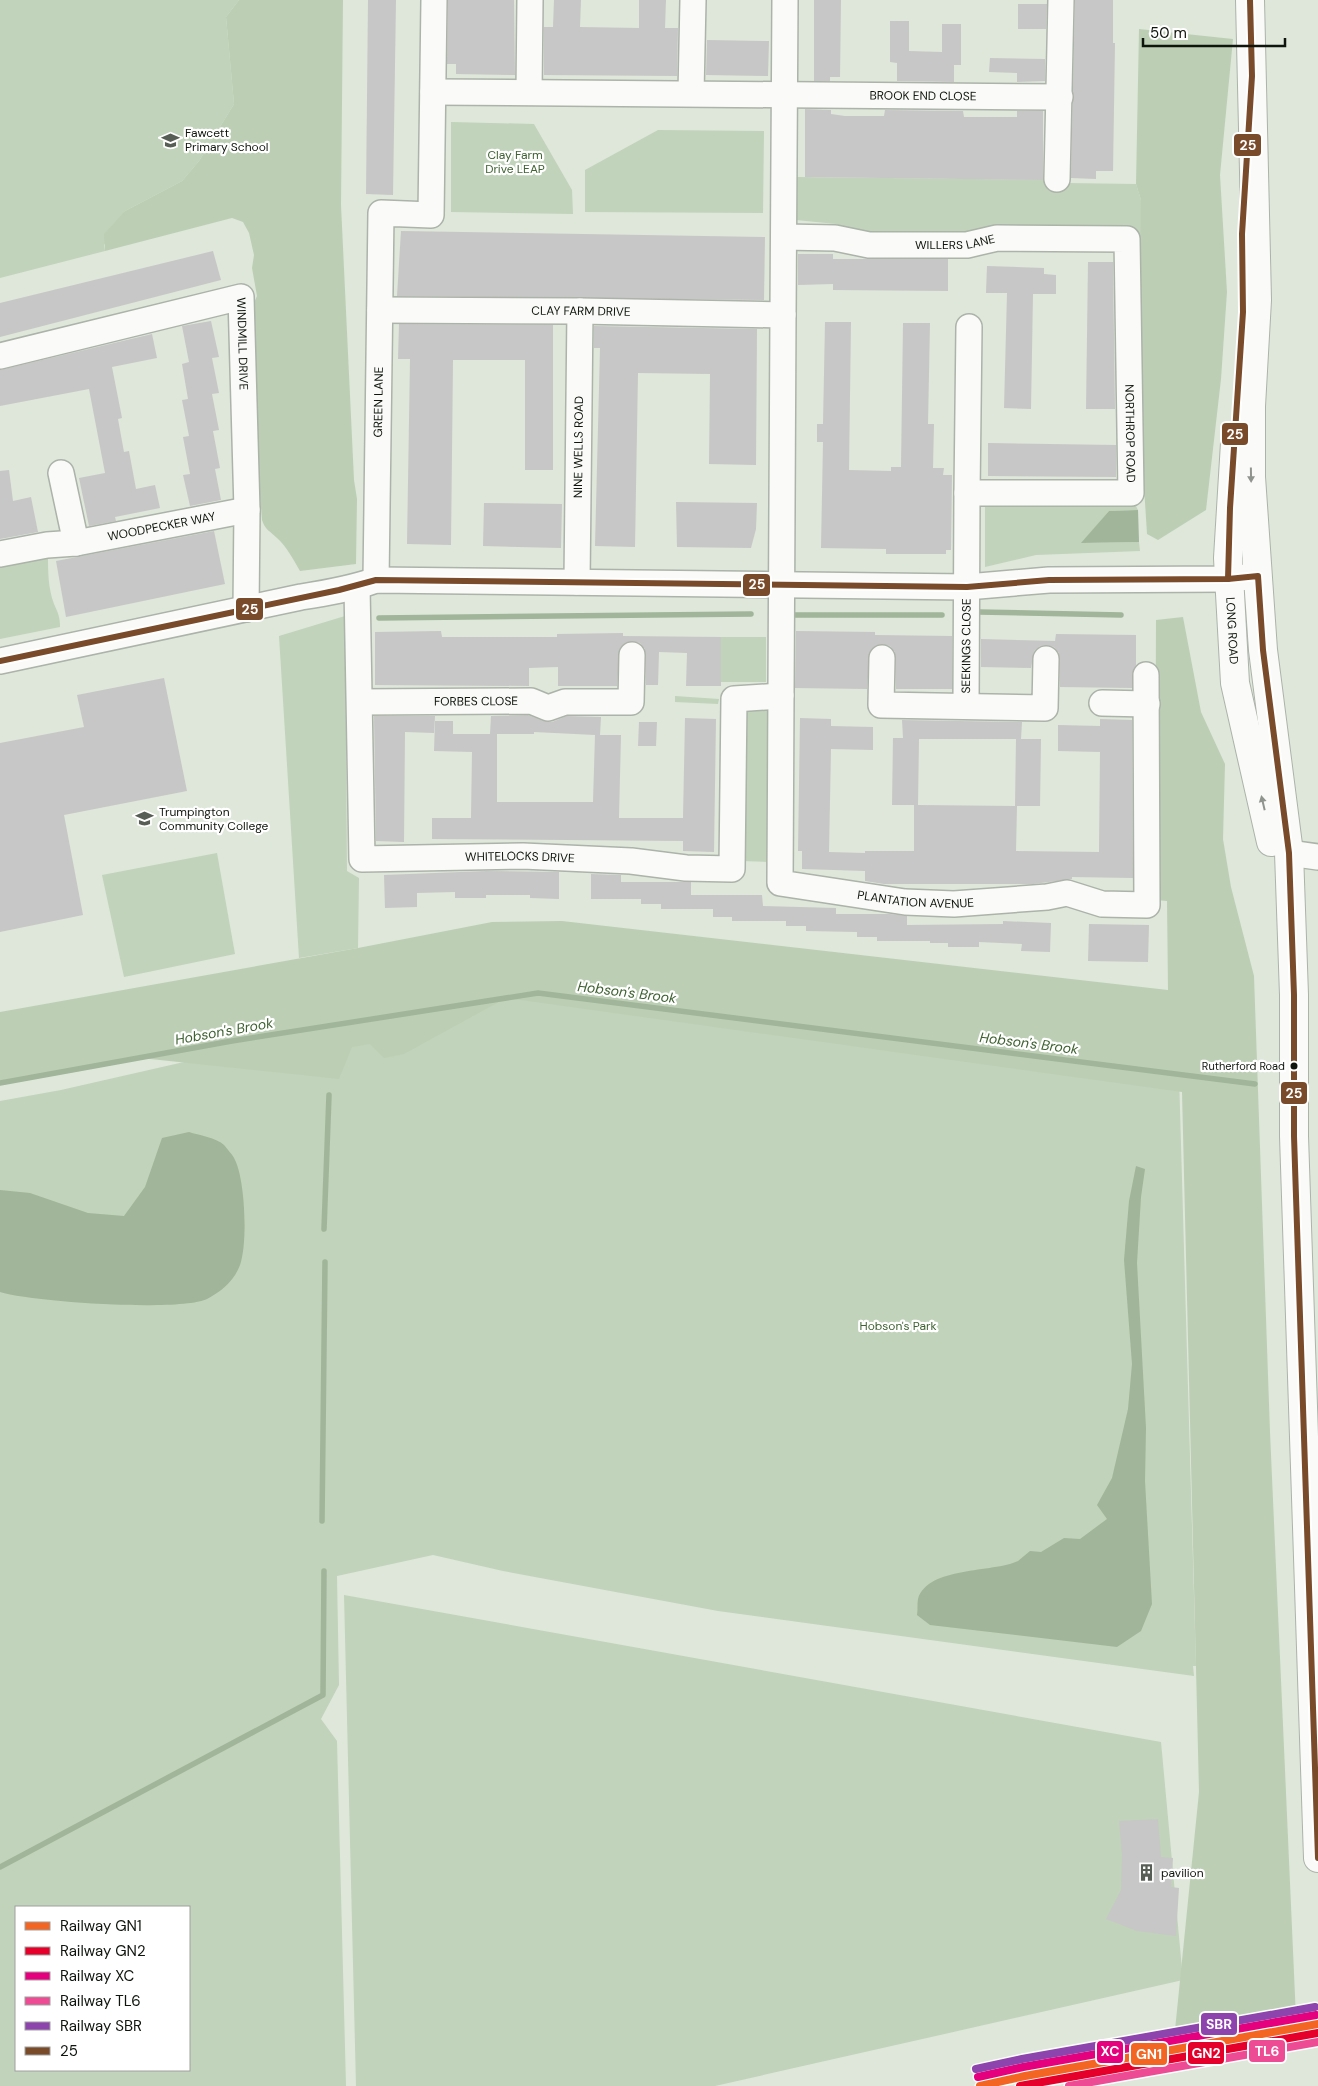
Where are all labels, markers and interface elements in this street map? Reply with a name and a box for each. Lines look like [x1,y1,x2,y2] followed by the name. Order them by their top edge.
[1143,15,1286,47] scale bar
[1150,23,1187,43] text: 50 m
[869,87,977,104] street label: BROOK END CLOSE
[185,125,268,155] place label: Fawcett Primary School
[161,130,181,150] school or university icon: Fawcett Primary School
[1233,133,1262,157] line badge: 25
[1240,136,1256,154] text: 25
[485,147,545,177] park label: Clay Farm Drive LEAP
[915,231,997,253] street label: WILLERS LANE
[233,297,252,391] street label: WINDMILL DRIVE
[531,303,631,320] street label: CLAY FARM DRIVE
[370,366,387,437] street label: GREEN LANE
[1121,384,1139,483] street label: NORTHROP ROAD
[570,396,587,498] street label: NINE WELLS ROAD
[1221,422,1249,446] line badge: 25
[1227,425,1243,443] text: 25
[1247,467,1255,483] one-way arrow
[106,508,217,545] street label: WOODPECKER WAY
[742,573,771,597] line badge: 25
[749,575,765,593] text: 25
[235,597,264,621] line badge: 25
[1222,597,1242,665] street label: LONG ROAD
[958,598,975,694] street label: SEEKINGS CLOSE
[242,600,258,618] text: 25
[434,693,518,710] street label: FORBES CLOSE
[1259,796,1267,811] one-way arrow
[159,804,269,834] place label: Trumpington Community College
[135,809,155,829] school or university icon: Trumpington Community College
[465,848,575,866] street label: WHITELOCKS DRIVE
[856,887,975,912] street label: PLANTATION AVENUE
[577,977,678,1007] water label: Hobson's Brook
[173,1013,275,1048] water label: Hobson's Brook
[979,1028,1080,1058] water label: Hobson's Brook
[1202,1059,1285,1073] place label: Rutherford Road
[1289,1061,1299,1071] marker: Rutherford Road
[1280,1081,1308,1105] line badge: 25
[1286,1084,1302,1102] text: 25
[859,1318,937,1334] park label: Hobson's Park
[1137,1863,1157,1883] building icon: pavilion
[1161,1865,1204,1881] place label: pavilion
[15,1906,190,2071] legend
[60,1916,142,1936] text: Railway GN1
[60,1941,146,1961] text: Railway GN2
[60,1966,135,1986] text: Railway XC
[60,1991,141,2011] text: Railway TL6
[1200,2012,1238,2036] line badge: SBR
[1206,2015,1232,2033] text: SBR
[60,2016,142,2036] text: Railway SBR
[1248,2039,1286,2063] line badge: TL6
[1096,2040,1124,2064] line badge: XC
[60,2041,78,2061] text: 25
[1187,2041,1225,2065] line badge: GN2
[1101,2042,1120,2060] text: XC
[1130,2042,1168,2066] line badge: GN1
[1255,2042,1279,2060] text: TL6
[1191,2044,1221,2062] text: GN2
[1136,2045,1162,2063] text: GN1

